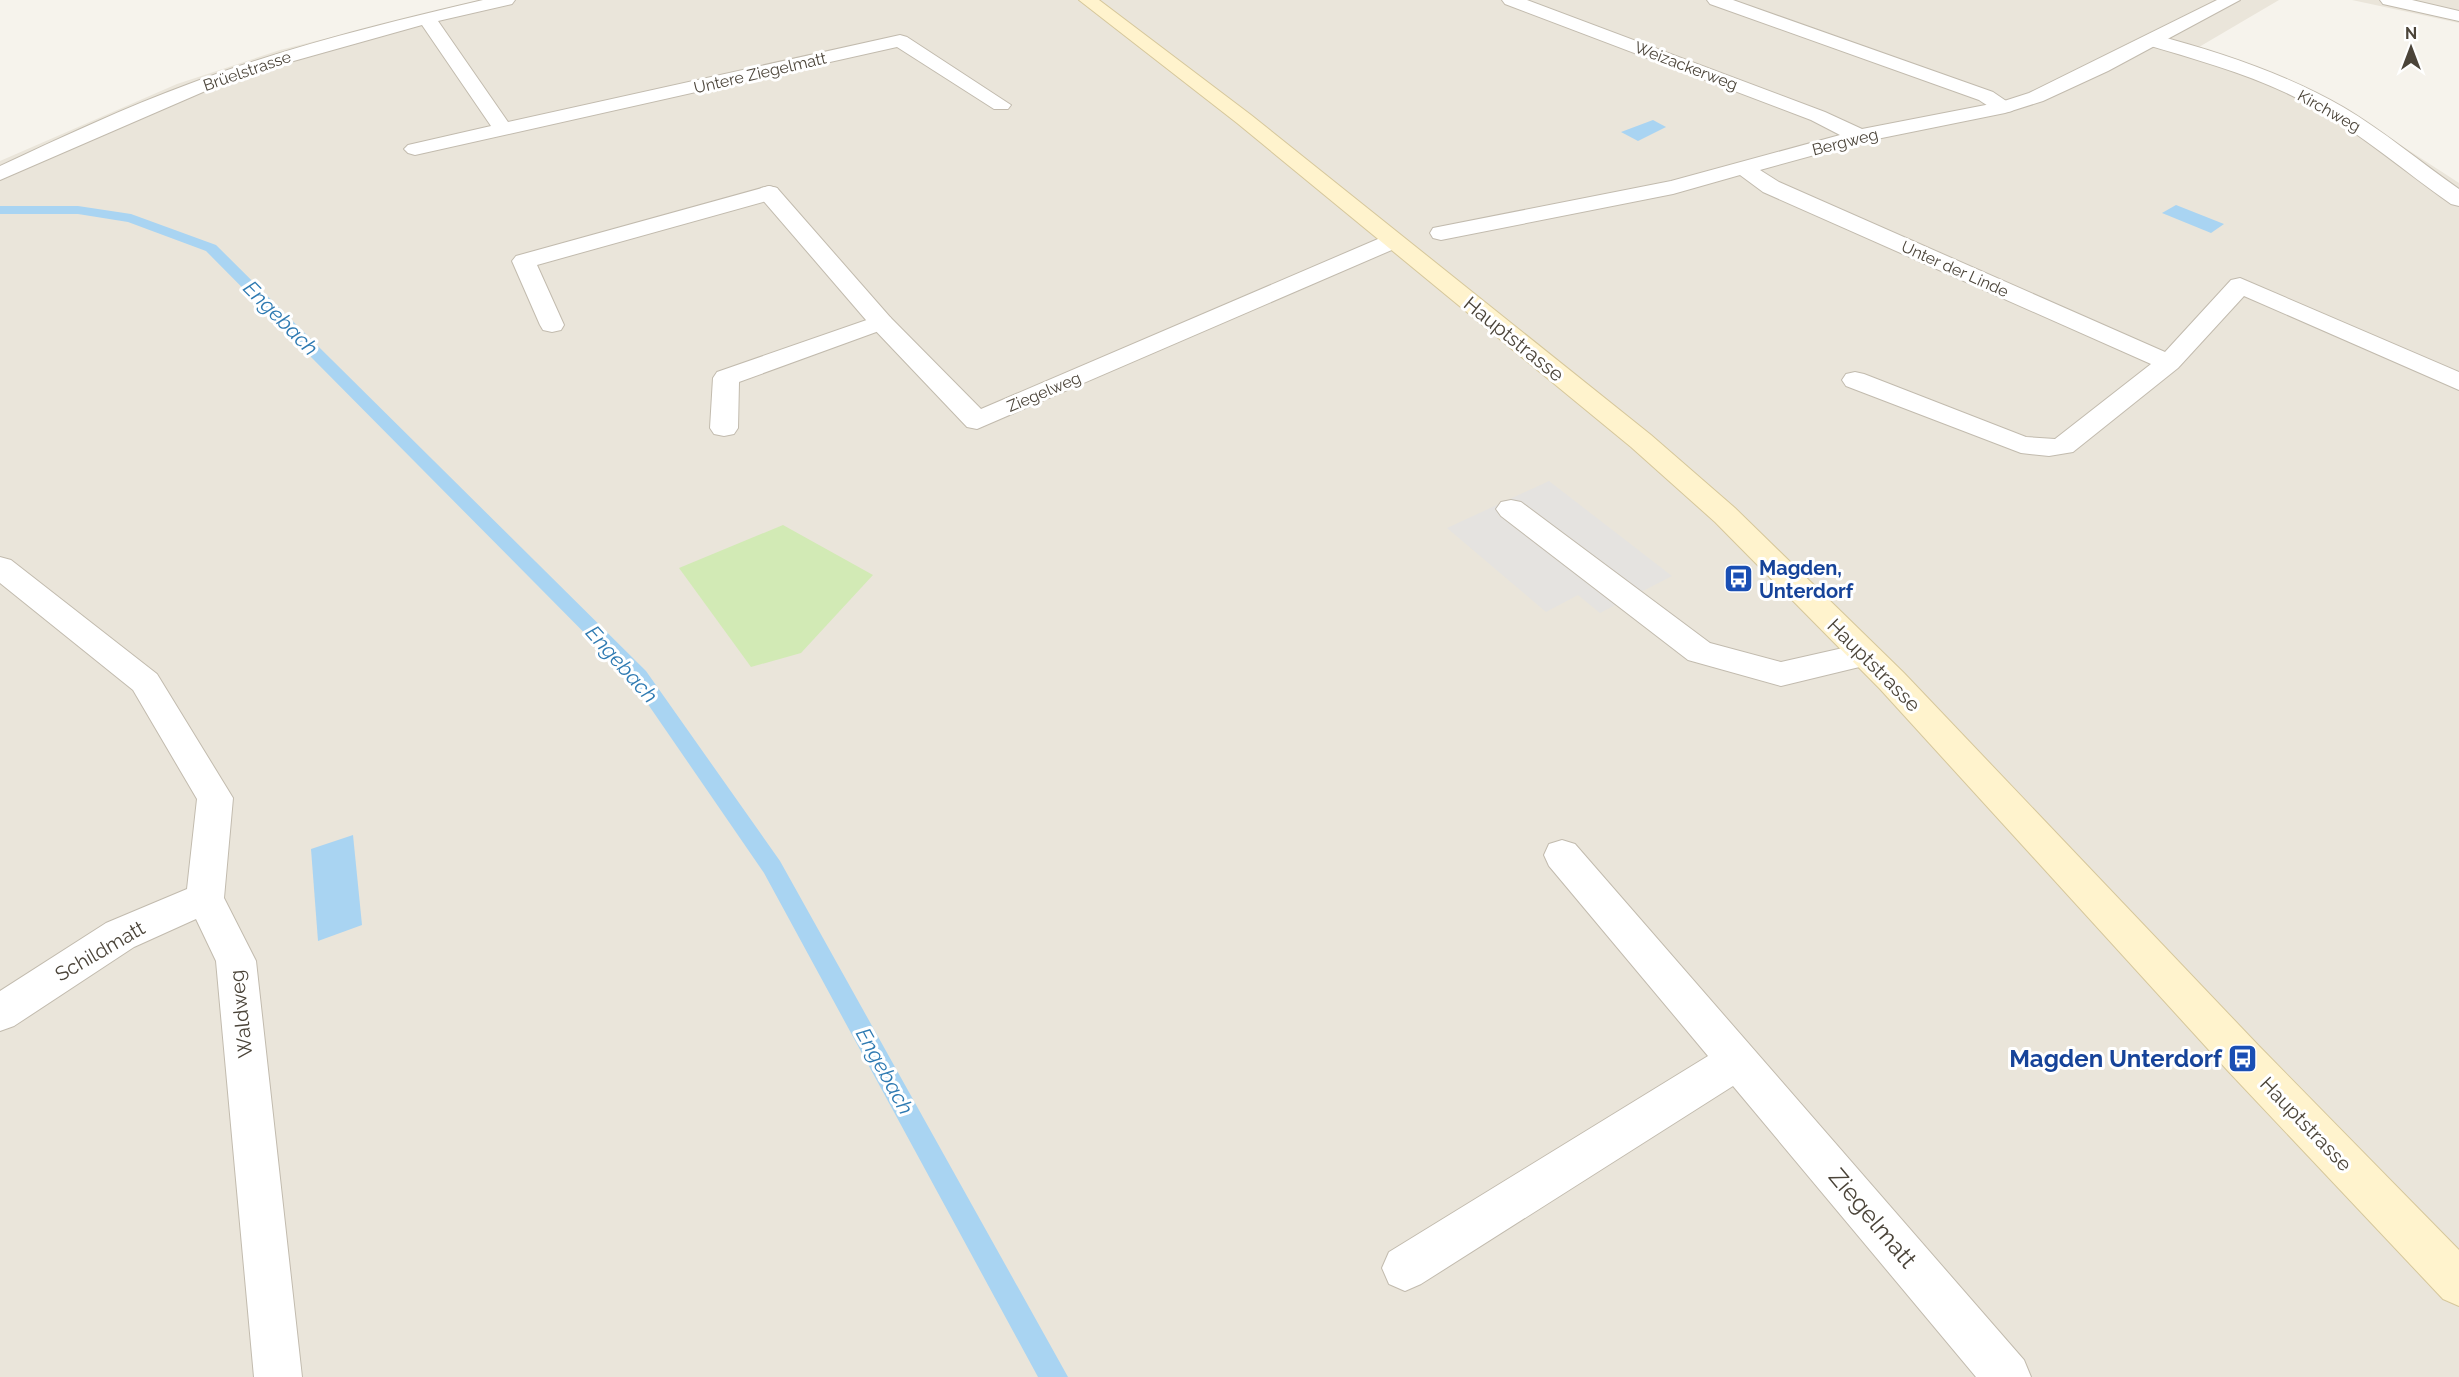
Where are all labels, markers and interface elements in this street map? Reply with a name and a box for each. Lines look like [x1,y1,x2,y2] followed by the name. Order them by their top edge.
[2381,18,2441,78] north arrow
[2405,24,2417,43] text: N
[1632,38,1740,94] street label: Weizackerweg
[201,47,293,95] street label: Brüelstrasse
[692,48,829,97] street label: Untere Ziegelmatt
[2294,86,2364,136] street label: Kirchweg
[1810,125,1880,159] street label: Bergweg
[1898,237,2012,301] street label: Unter der Linde
[238,275,324,361] water label: Engebach
[1459,291,1569,387] street label: Hauptstrasse
[1004,368,1084,416] street label: Ziegelweg
[1759,556,1854,603] place label: Magden, Unterdorf
[1722,563,1754,595] bus stop icon: Magden, Unterdorf
[1823,614,1926,717] street label: Hauptstrasse
[581,620,663,708] water label: Engebach
[51,916,149,986] street label: Schildmatt
[224,969,258,1059] street label: Waldweg
[851,1023,919,1119] water label: Engebach
[2227,1042,2259,1074] bus stop icon: Magden Unterdorf
[2009,1044,2223,1073] place label: Magden Unterdorf
[2255,1072,2357,1176] street label: Hauptstrasse
[1823,1162,1923,1274] street label: Ziegelmatt

